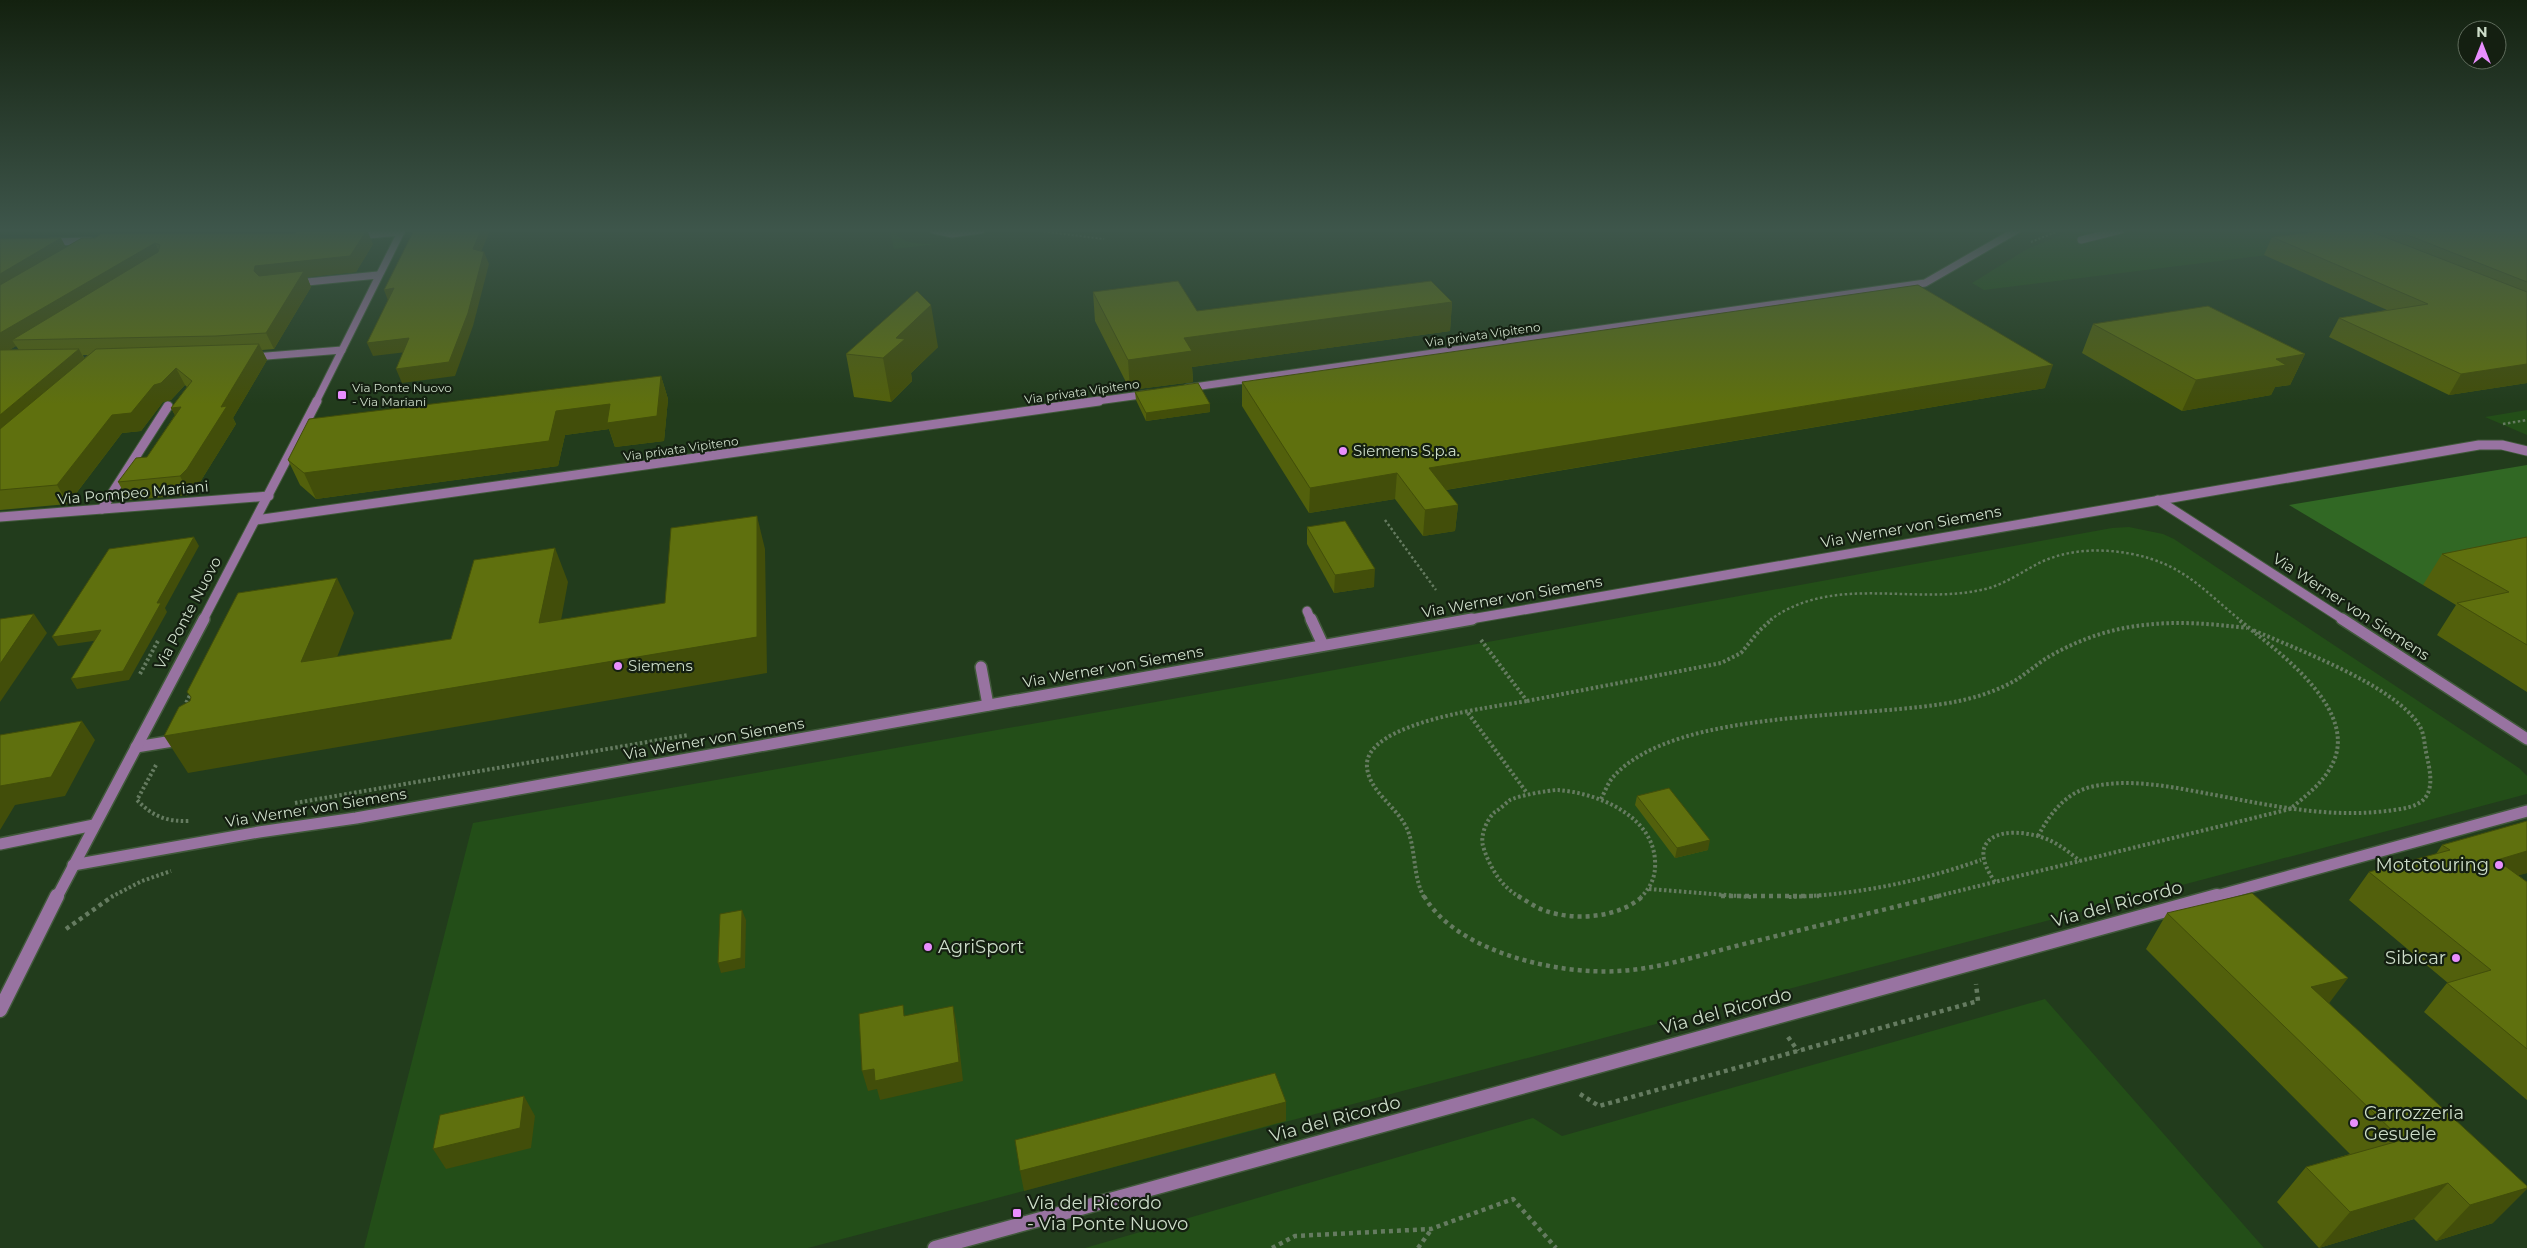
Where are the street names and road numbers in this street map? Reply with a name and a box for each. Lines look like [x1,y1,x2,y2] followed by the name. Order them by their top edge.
[1424,319,1541,350] street label: Via privata Vipiteno
[1023,376,1140,407] street label: Via privata Vipiteno
[622,433,739,464] street label: Via privata Vipiteno
[57,476,209,509] street label: Via Pompeo Mariani
[1819,501,2003,552] street label: Via Werner von Siemens
[2269,549,2433,664] street label: Via Werner von Siemens
[150,553,225,672] street label: Via Ponte Nuovo
[1420,571,1604,622] street label: Via Werner von Siemens
[1021,641,1205,692] street label: Via Werner von Siemens
[622,713,806,764] street label: Via Werner von Siemens
[224,784,408,831] street label: Via Werner von Siemens
[2049,876,2185,932] street label: Via del Ricordo
[1658,983,1794,1039] street label: Via del Ricordo
[1267,1091,1403,1147] street label: Via del Ricordo

